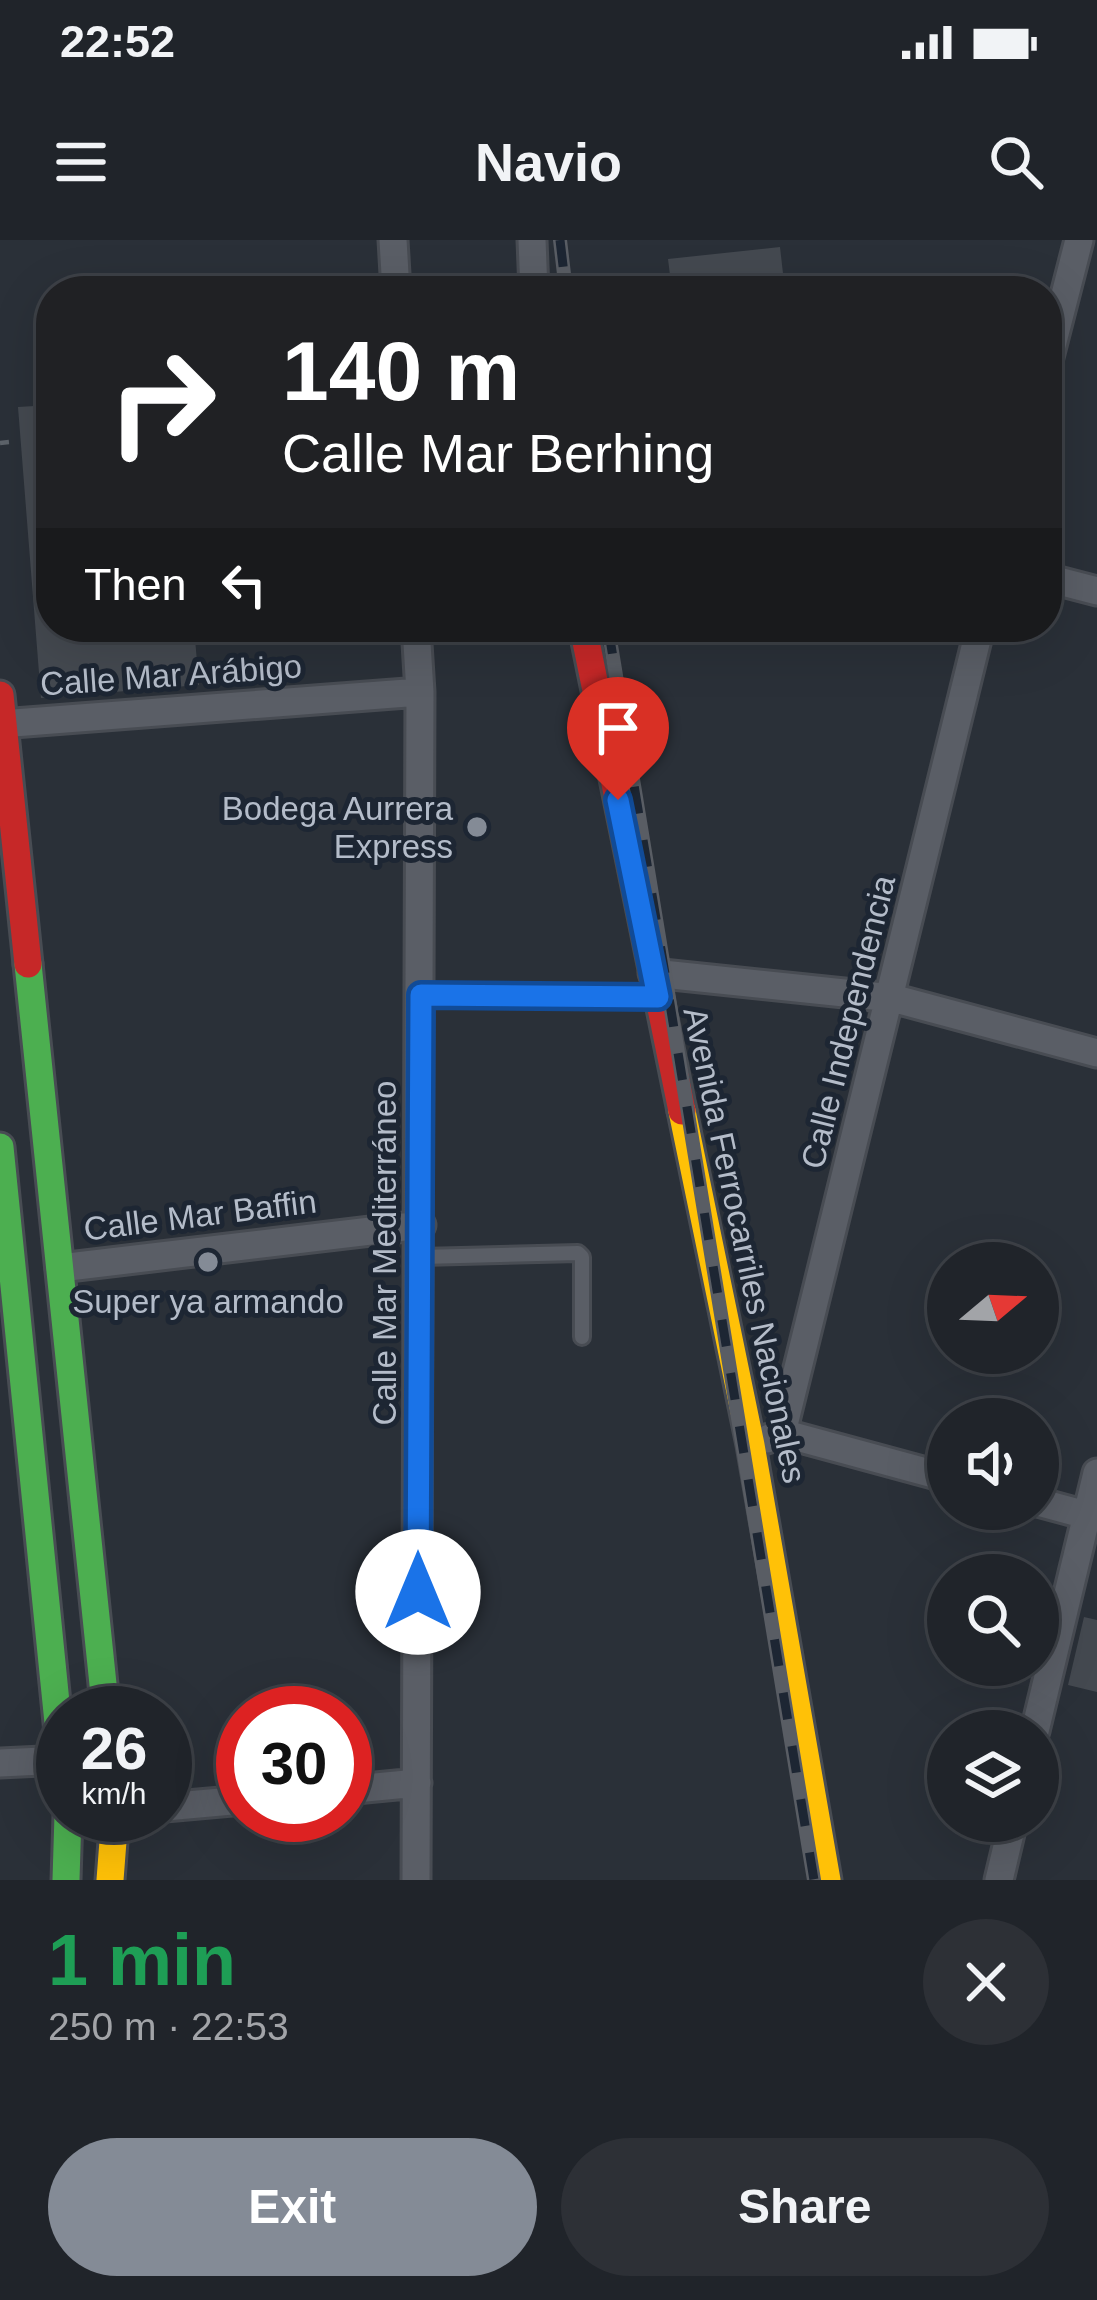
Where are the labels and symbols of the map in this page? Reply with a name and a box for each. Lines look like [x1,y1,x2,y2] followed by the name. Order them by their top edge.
[39,647,303,703] street label: Calle Mar Arábigo
[567,677,669,800] pin
[222,790,454,865] place label: Bodega Aurrera Express
[464,814,490,840] marker: Bodega Aurrera Express
[794,871,903,1172] street label: Calle Independencia
[676,1004,814,1486] street label: Avenida Ferrocarriles Nacionales
[366,1081,403,1425] street label: Calle Mar Mediterráneo
[82,1182,318,1248] street label: Calle Mar Baffin
[927,1242,1059,1374] north arrow
[195,1249,221,1275] marker: Super ya armando
[72,1283,344,1320] place label: Super ya armando
[355,1529,481,1655] position arrow
[216,1686,372,1842] speed limit sign: 30

